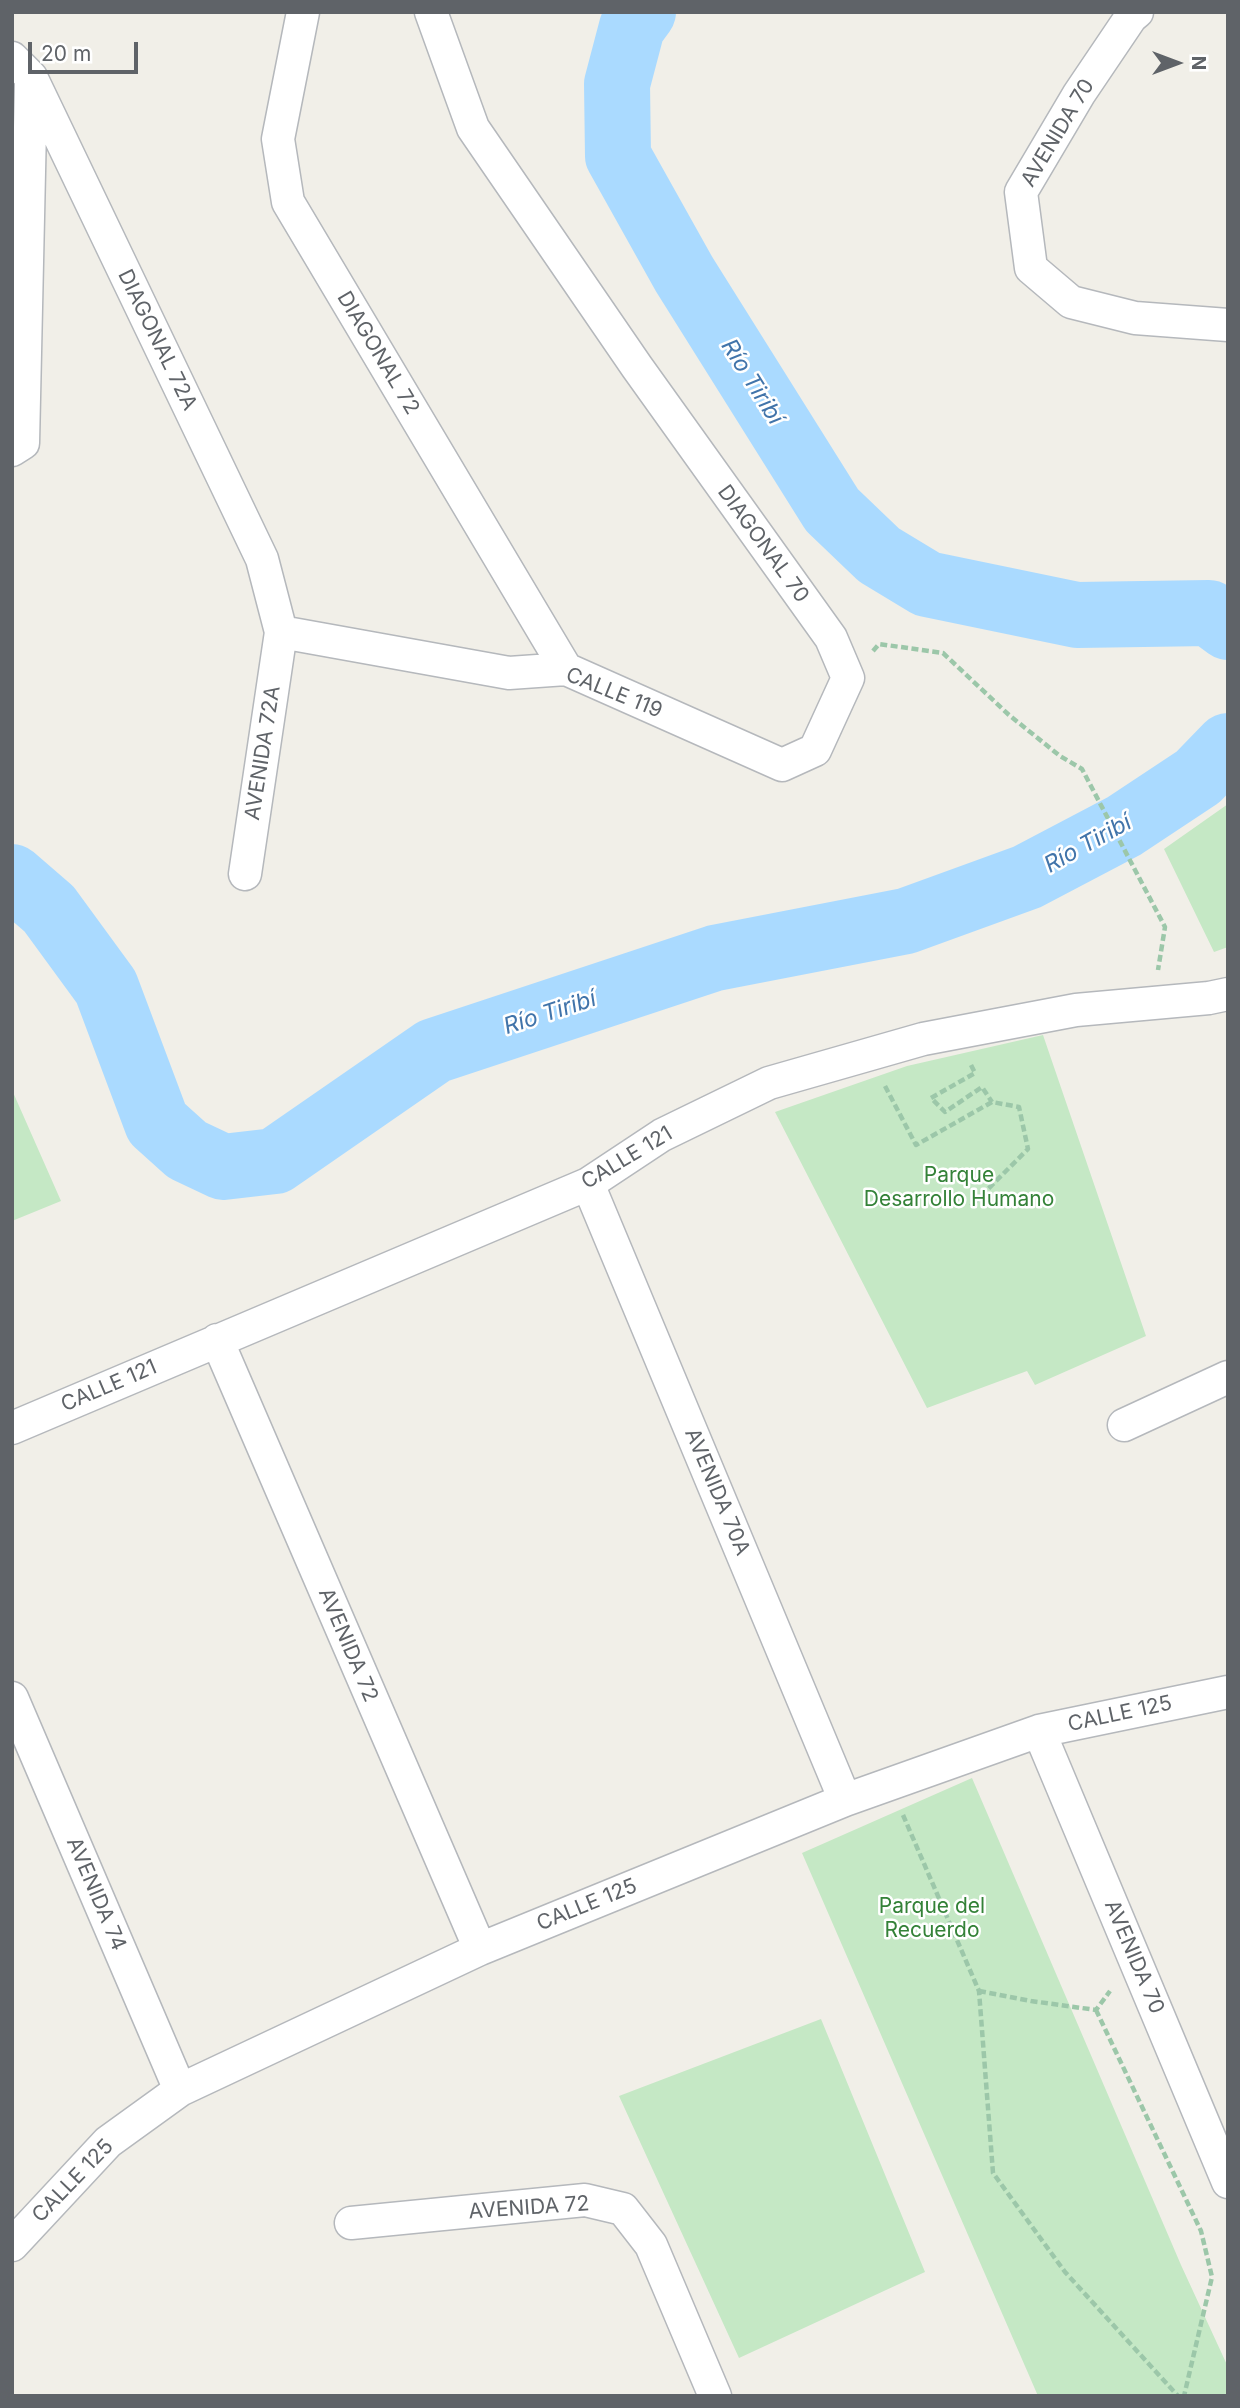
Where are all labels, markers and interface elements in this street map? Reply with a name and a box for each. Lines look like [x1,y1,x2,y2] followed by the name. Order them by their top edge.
[32,28,142,72] scale bar
[1142,28,1212,98] north arrow
[41,41,91,66] text: 20 m
[1187,56,1210,70] text: N
[1016,75,1100,191] street label: AVENIDA 70
[112,265,202,415] street label: DIAGONAL 72A
[331,287,425,419] street label: DIAGONAL 72
[715,334,789,430] water label: Río Tiribí
[712,480,814,608] street label: DIAGONAL 70
[562,662,666,724] street label: CALLE 119
[240,684,286,822] street label: AVENIDA 72A
[1040,809,1136,879] water label: Río Tiribí
[500,985,600,1041] water label: Río Tiribí
[577,1121,677,1195] street label: CALLE 121
[864,1163,1054,1213] park label: Parque Desarrollo Humano
[57,1355,161,1417] street label: CALLE 121
[679,1425,755,1559] street label: AVENIDA 70A
[313,1584,383,1706] street label: AVENIDA 72
[1066,1691,1174,1737] street label: CALLE 125
[61,1834,131,1954] street label: AVENIDA 74
[533,1873,641,1937] street label: CALLE 125
[879,1894,985,1944] park label: Parque del Recuerdo
[1099,1896,1169,2018] street label: AVENIDA 70
[27,2134,119,2228] street label: CALLE 125
[468,2191,590,2225] street label: AVENIDA 72

